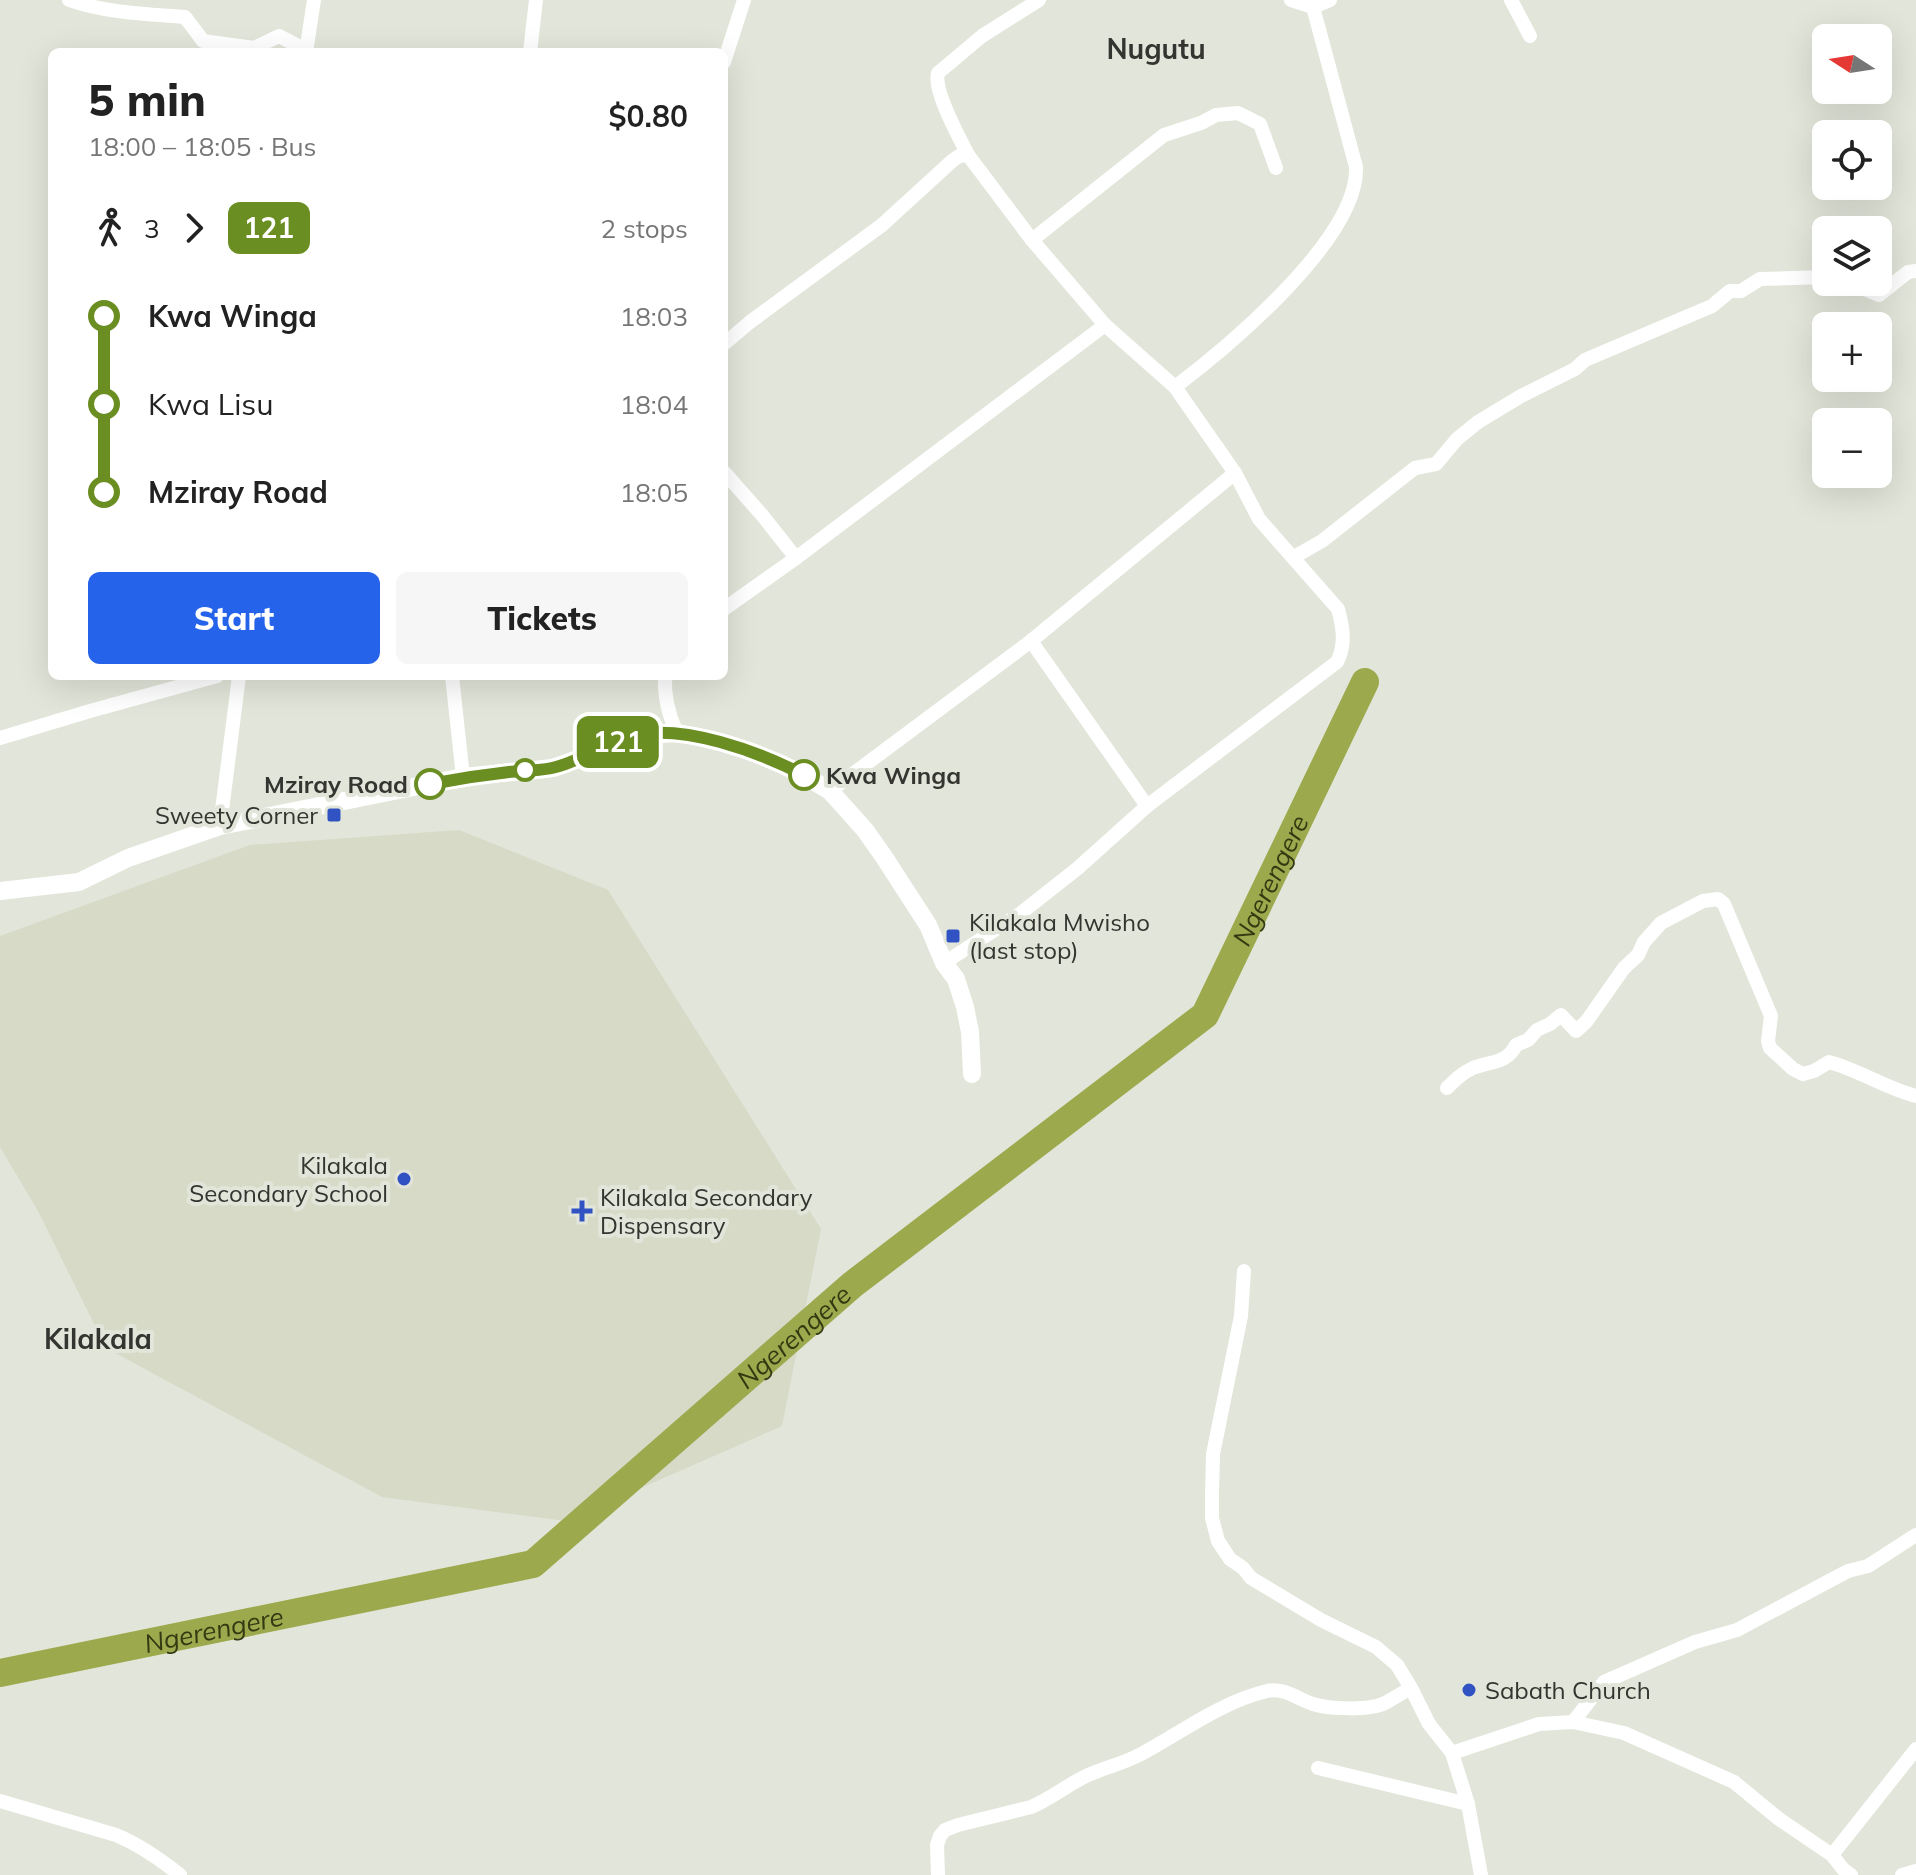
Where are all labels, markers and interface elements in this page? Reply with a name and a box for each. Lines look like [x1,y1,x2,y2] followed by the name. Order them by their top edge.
[1812,24,1892,104] north arrow
[1812,24,1892,488] map controls
[1106,31,1206,66] district label: Nugutu
[88,72,206,127] text: 5 min
[609,97,688,135] text: $0.80
[1812,120,1892,200] button: locate
[88,130,317,163] text: 18:00 – 18:05 · Bus
[88,206,132,250] icon: walk
[172,206,216,250] icon: forward
[244,210,294,245] text: 121
[144,212,160,245] text: 3
[601,212,688,245] text: 2 stops
[1812,216,1892,296] button: layers
[148,297,317,335] text: Kwa Winga
[620,300,688,333] text: 18:03
[1812,312,1892,392] button: +
[148,385,273,423] text: Kwa Lisu
[620,388,688,421] text: 18:04
[1812,408,1892,488] button: −
[148,473,328,511] text: Mziray Road
[620,476,688,509] text: 18:05
[88,572,380,664] button: Start
[396,572,688,664] button: Tickets
[572,716,664,768] line badge: 121
[593,724,643,759] text: 121
[514,759,536,781] unlabelled marker
[789,760,819,790] marker: Kwa Winga
[826,760,961,790] place label: Kwa Winga
[264,769,408,799] place label: Mziray Road
[415,769,445,799] marker: Mziray Road
[155,800,318,830] place label: Sweety Corner
[325,806,343,824] marker: Sweety Corner
[1224,809,1315,951] water label: Ngerengere
[969,907,1150,965] place label: Kilakala Mwisho (last stop)
[944,927,962,945] marker: Kilakala Mwisho (last stop)
[189,1150,388,1208] place label: Kilakala Secondary School
[395,1170,413,1188] marker: Kilakala Secondary School
[600,1182,813,1240] place label: Kilakala Secondary Dispensary
[571,1200,593,1222] marker: Kilakala Secondary Dispensary
[729,1277,857,1395] water label: Ngerengere
[44,1321,152,1356] district label: Kilakala
[141,1599,286,1660] water label: Ngerengere
[1485,1675,1651,1705] place label: Sabath Church
[1460,1681,1478,1699] marker: Sabath Church

